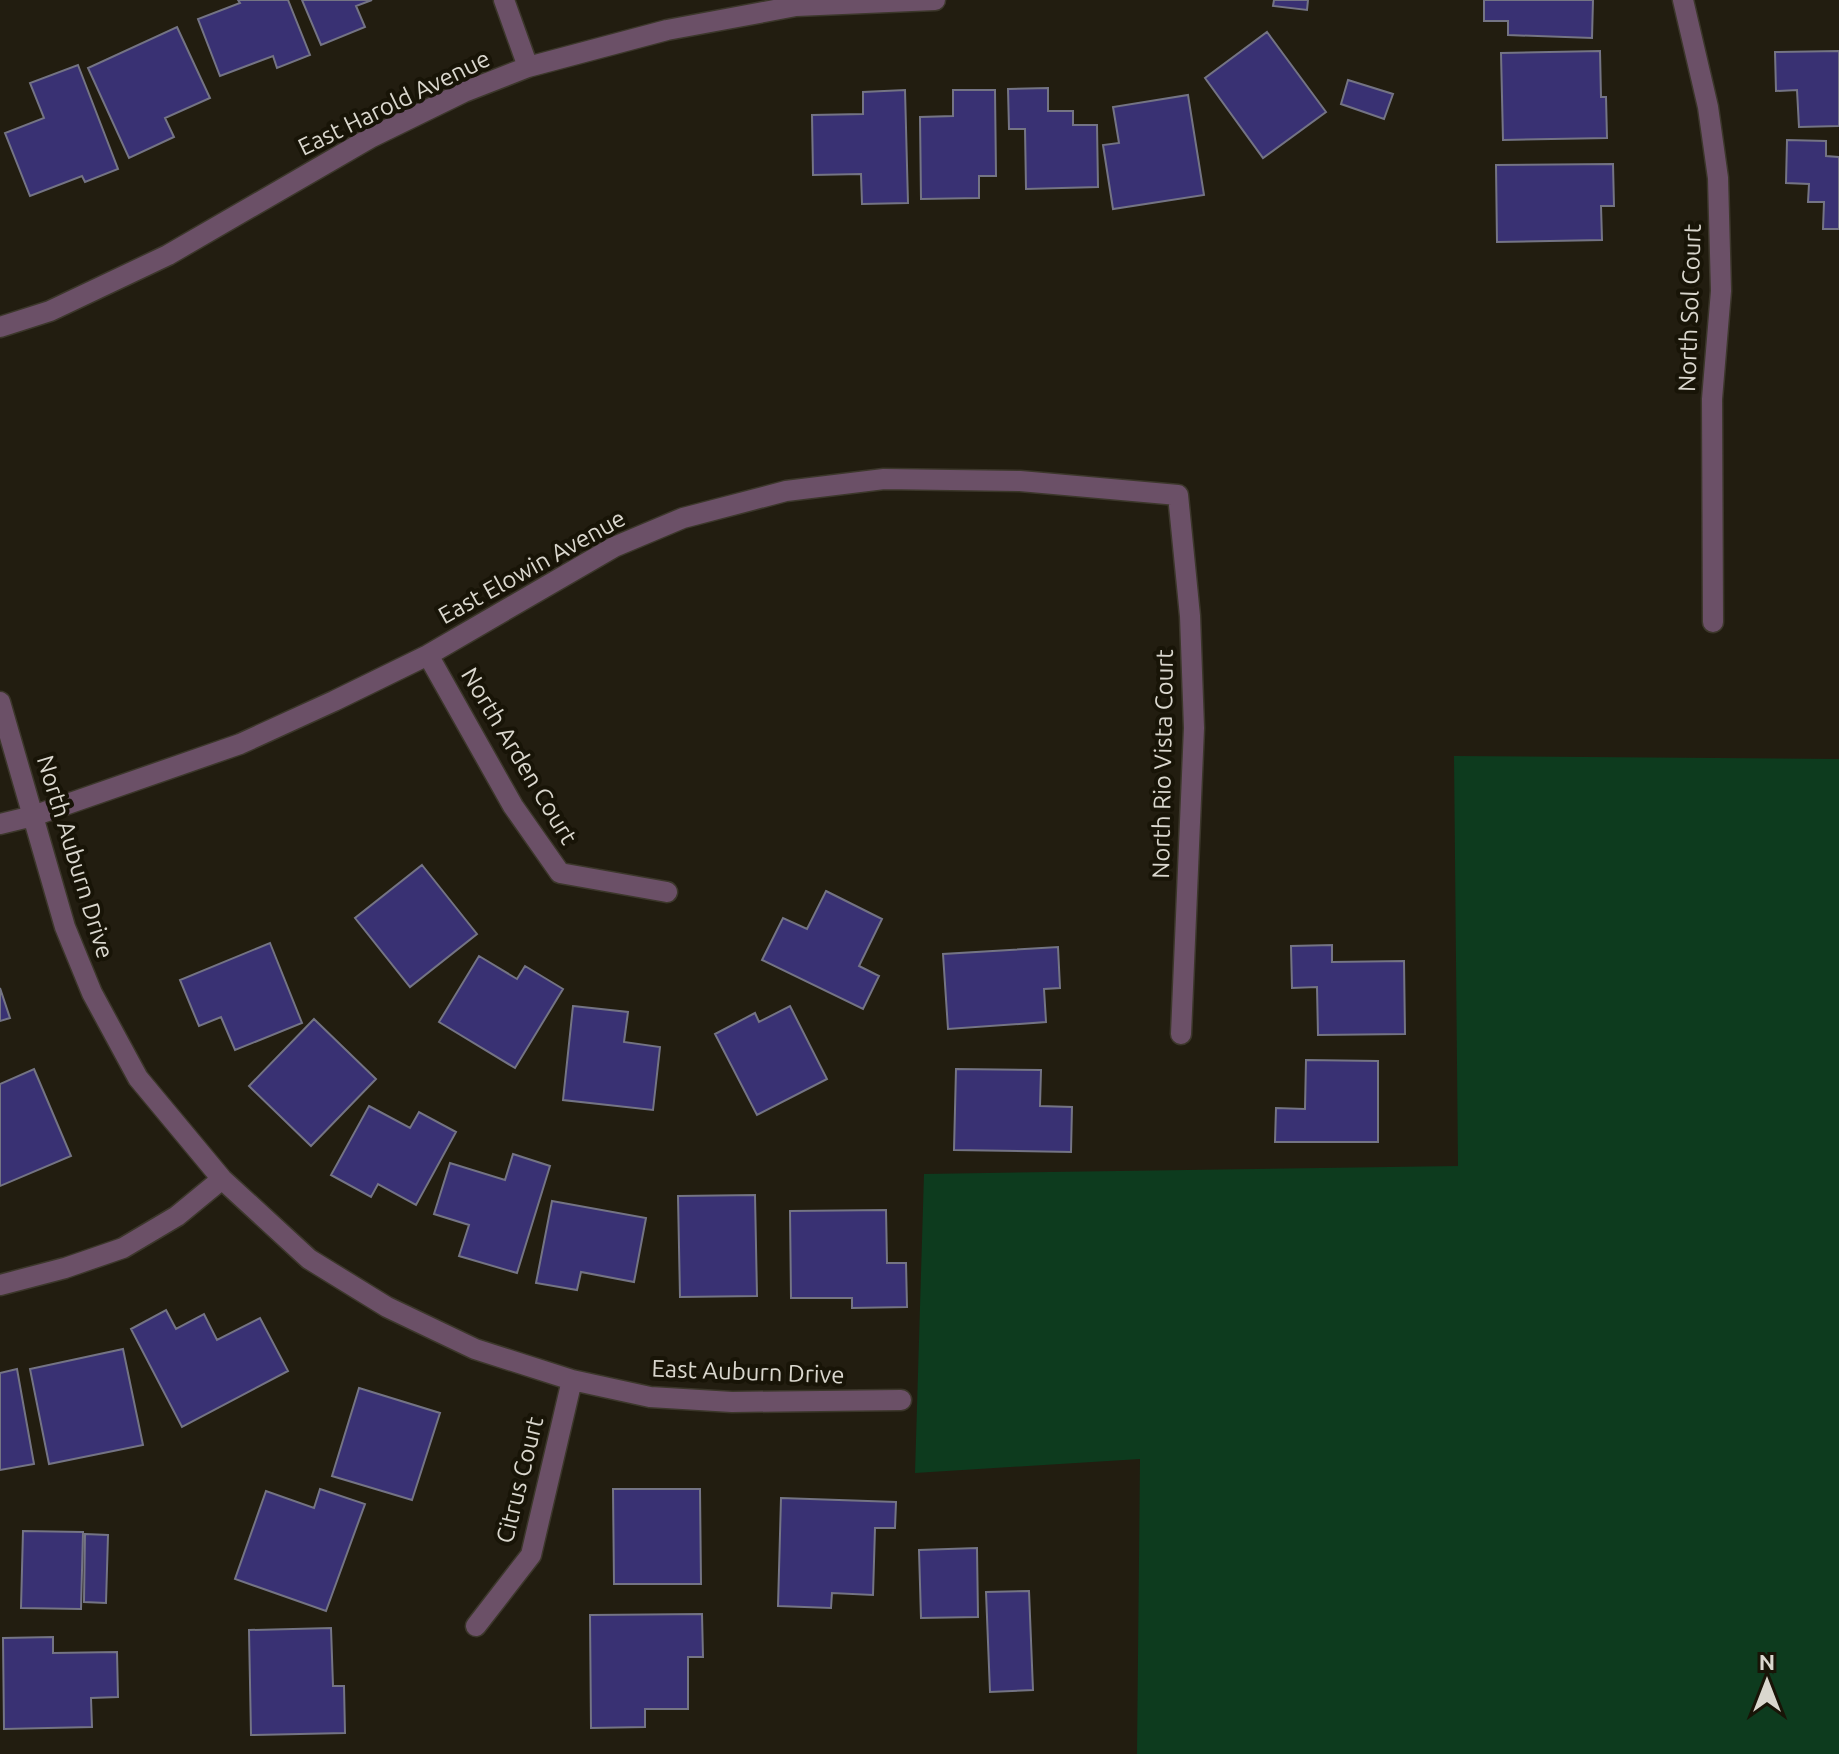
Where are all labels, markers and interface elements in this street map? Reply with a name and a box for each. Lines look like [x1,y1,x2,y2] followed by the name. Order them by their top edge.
[293,44,494,161] street label: East Harold Avenue
[1673,223,1706,393] street label: North Sol Court
[434,504,630,629] street label: East Elowin Avenue
[1147,648,1178,879] street label: North Rio Vista Court
[456,663,583,849] street label: North Arden Court
[32,752,119,962] street label: North Auburn Drive
[651,1355,845,1388] street label: East Auburn Drive
[491,1413,548,1546] street label: Citrus Court
[1727,1642,1807,1722] north arrow
[1759,1649,1775,1674] text: N

